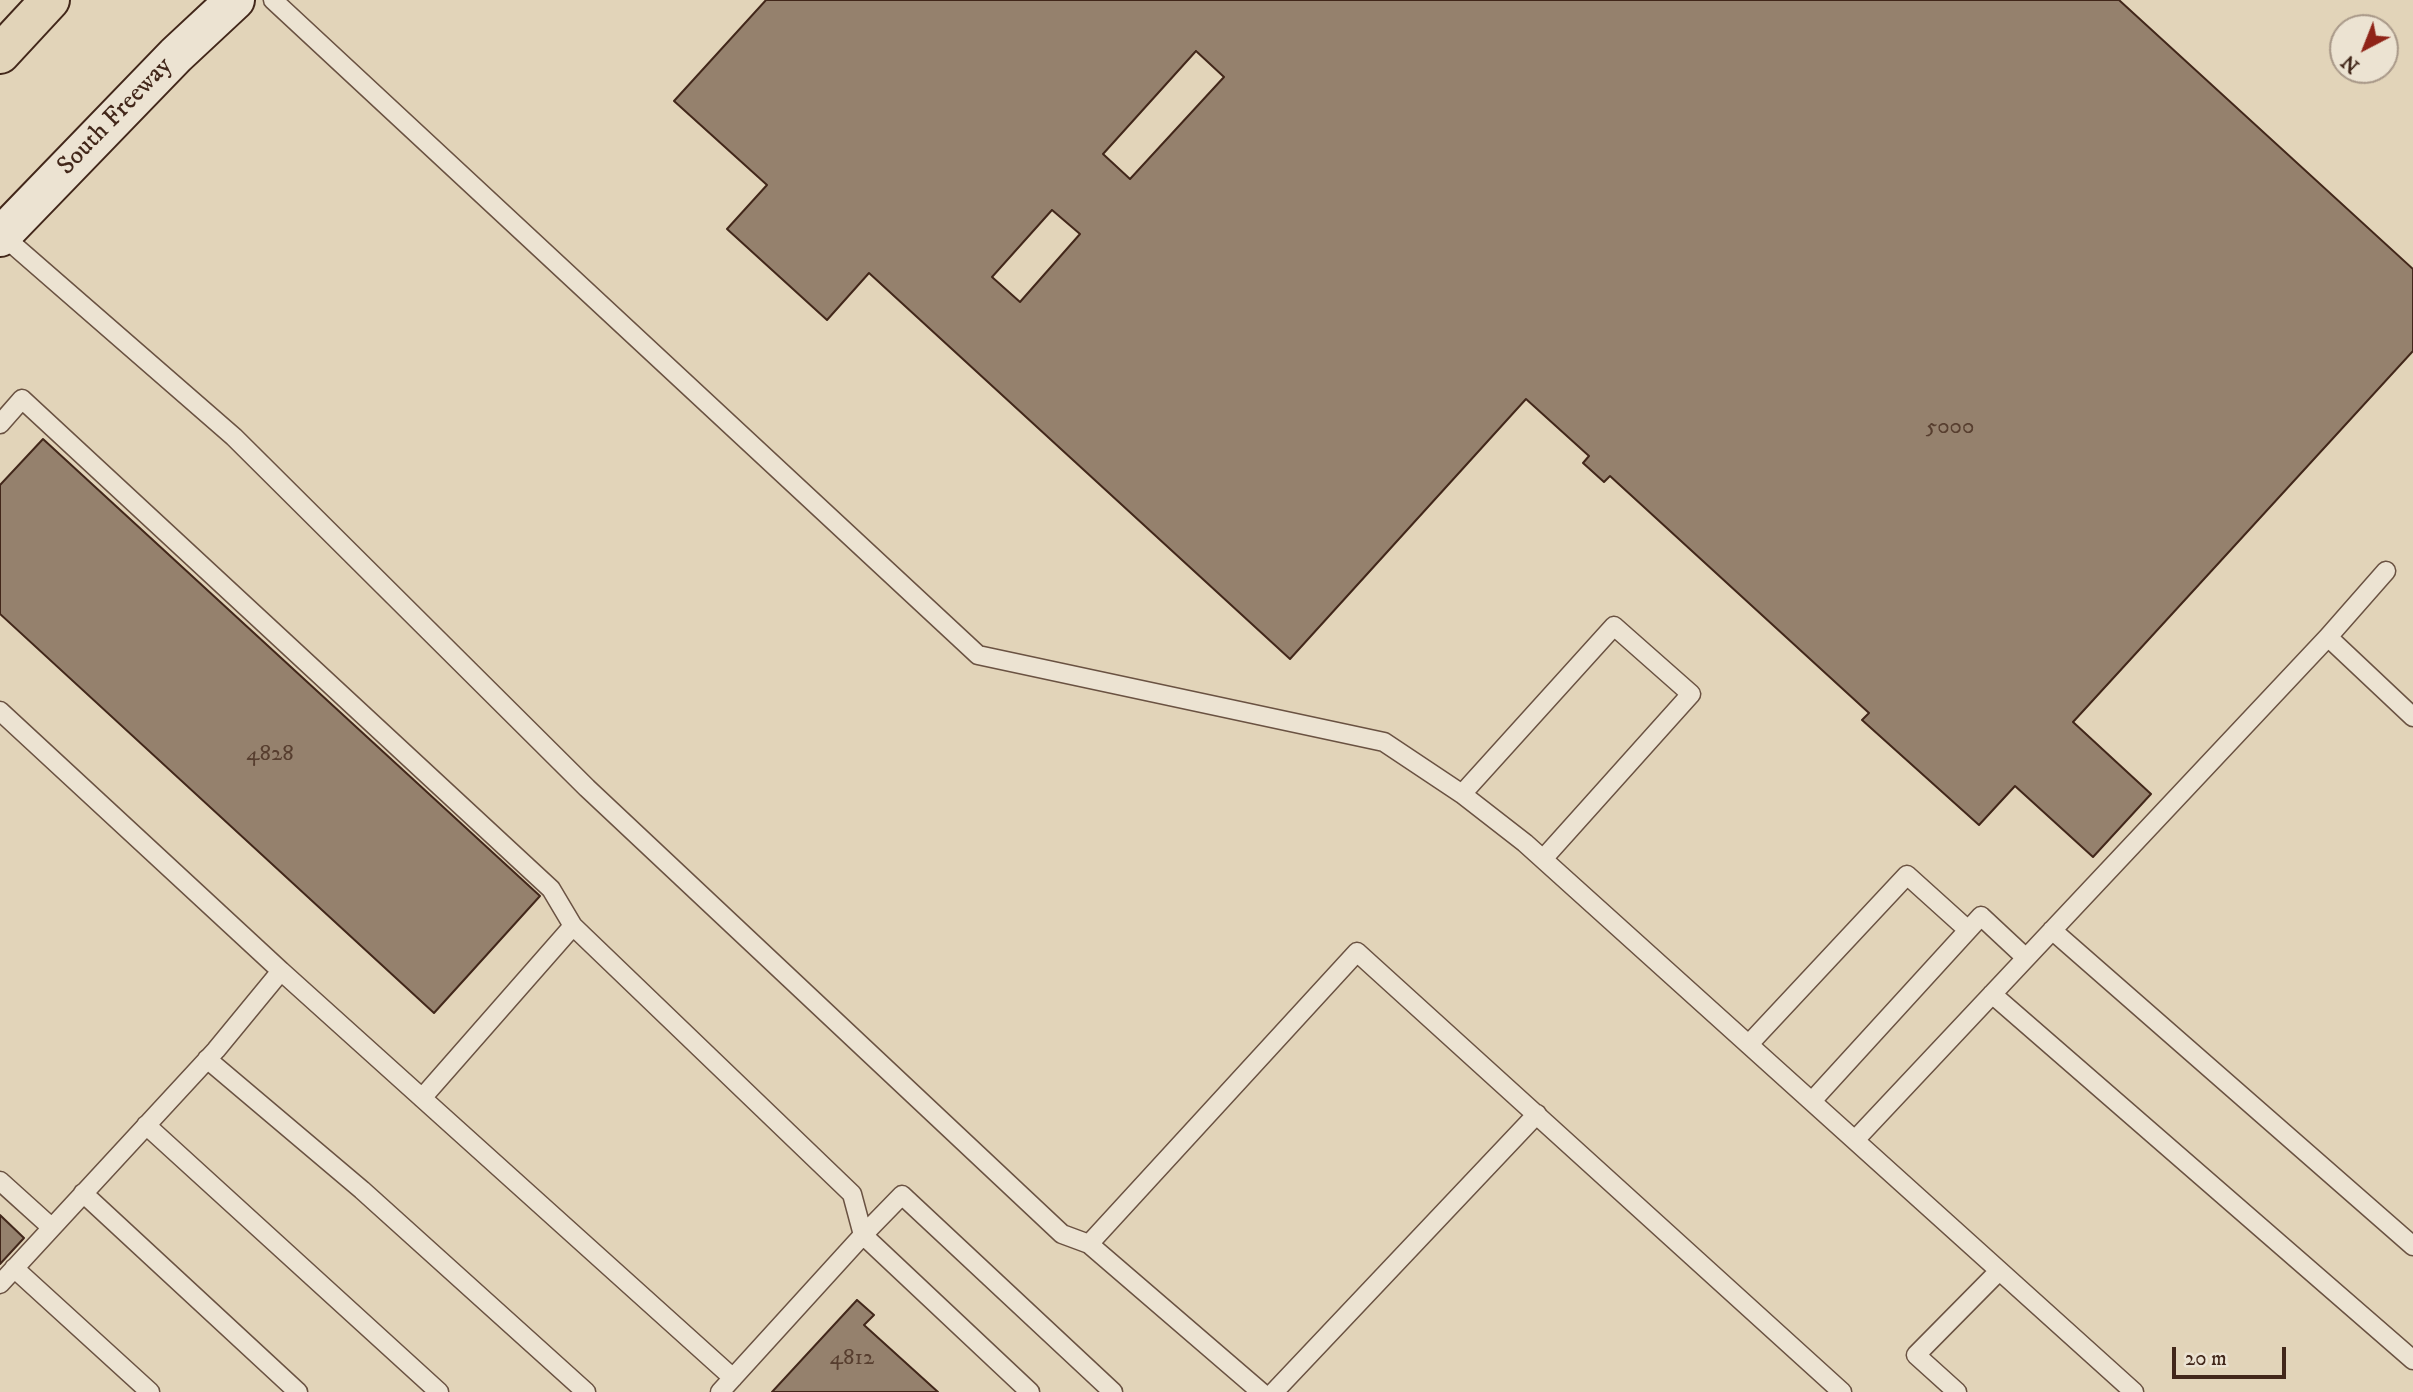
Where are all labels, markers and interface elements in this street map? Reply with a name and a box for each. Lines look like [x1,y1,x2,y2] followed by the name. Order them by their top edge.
[2329,14,2399,84] north arrow
[2337,50,2364,77] text: N
[52,51,180,183] street label: South Freeway
[1926,414,1974,442] house number: 5000
[246,741,294,769] house number: 4828
[2175,1332,2289,1376] scale bar
[830,1345,874,1373] house number: 4812
[2185,1346,2227,1372] text: 20 m

